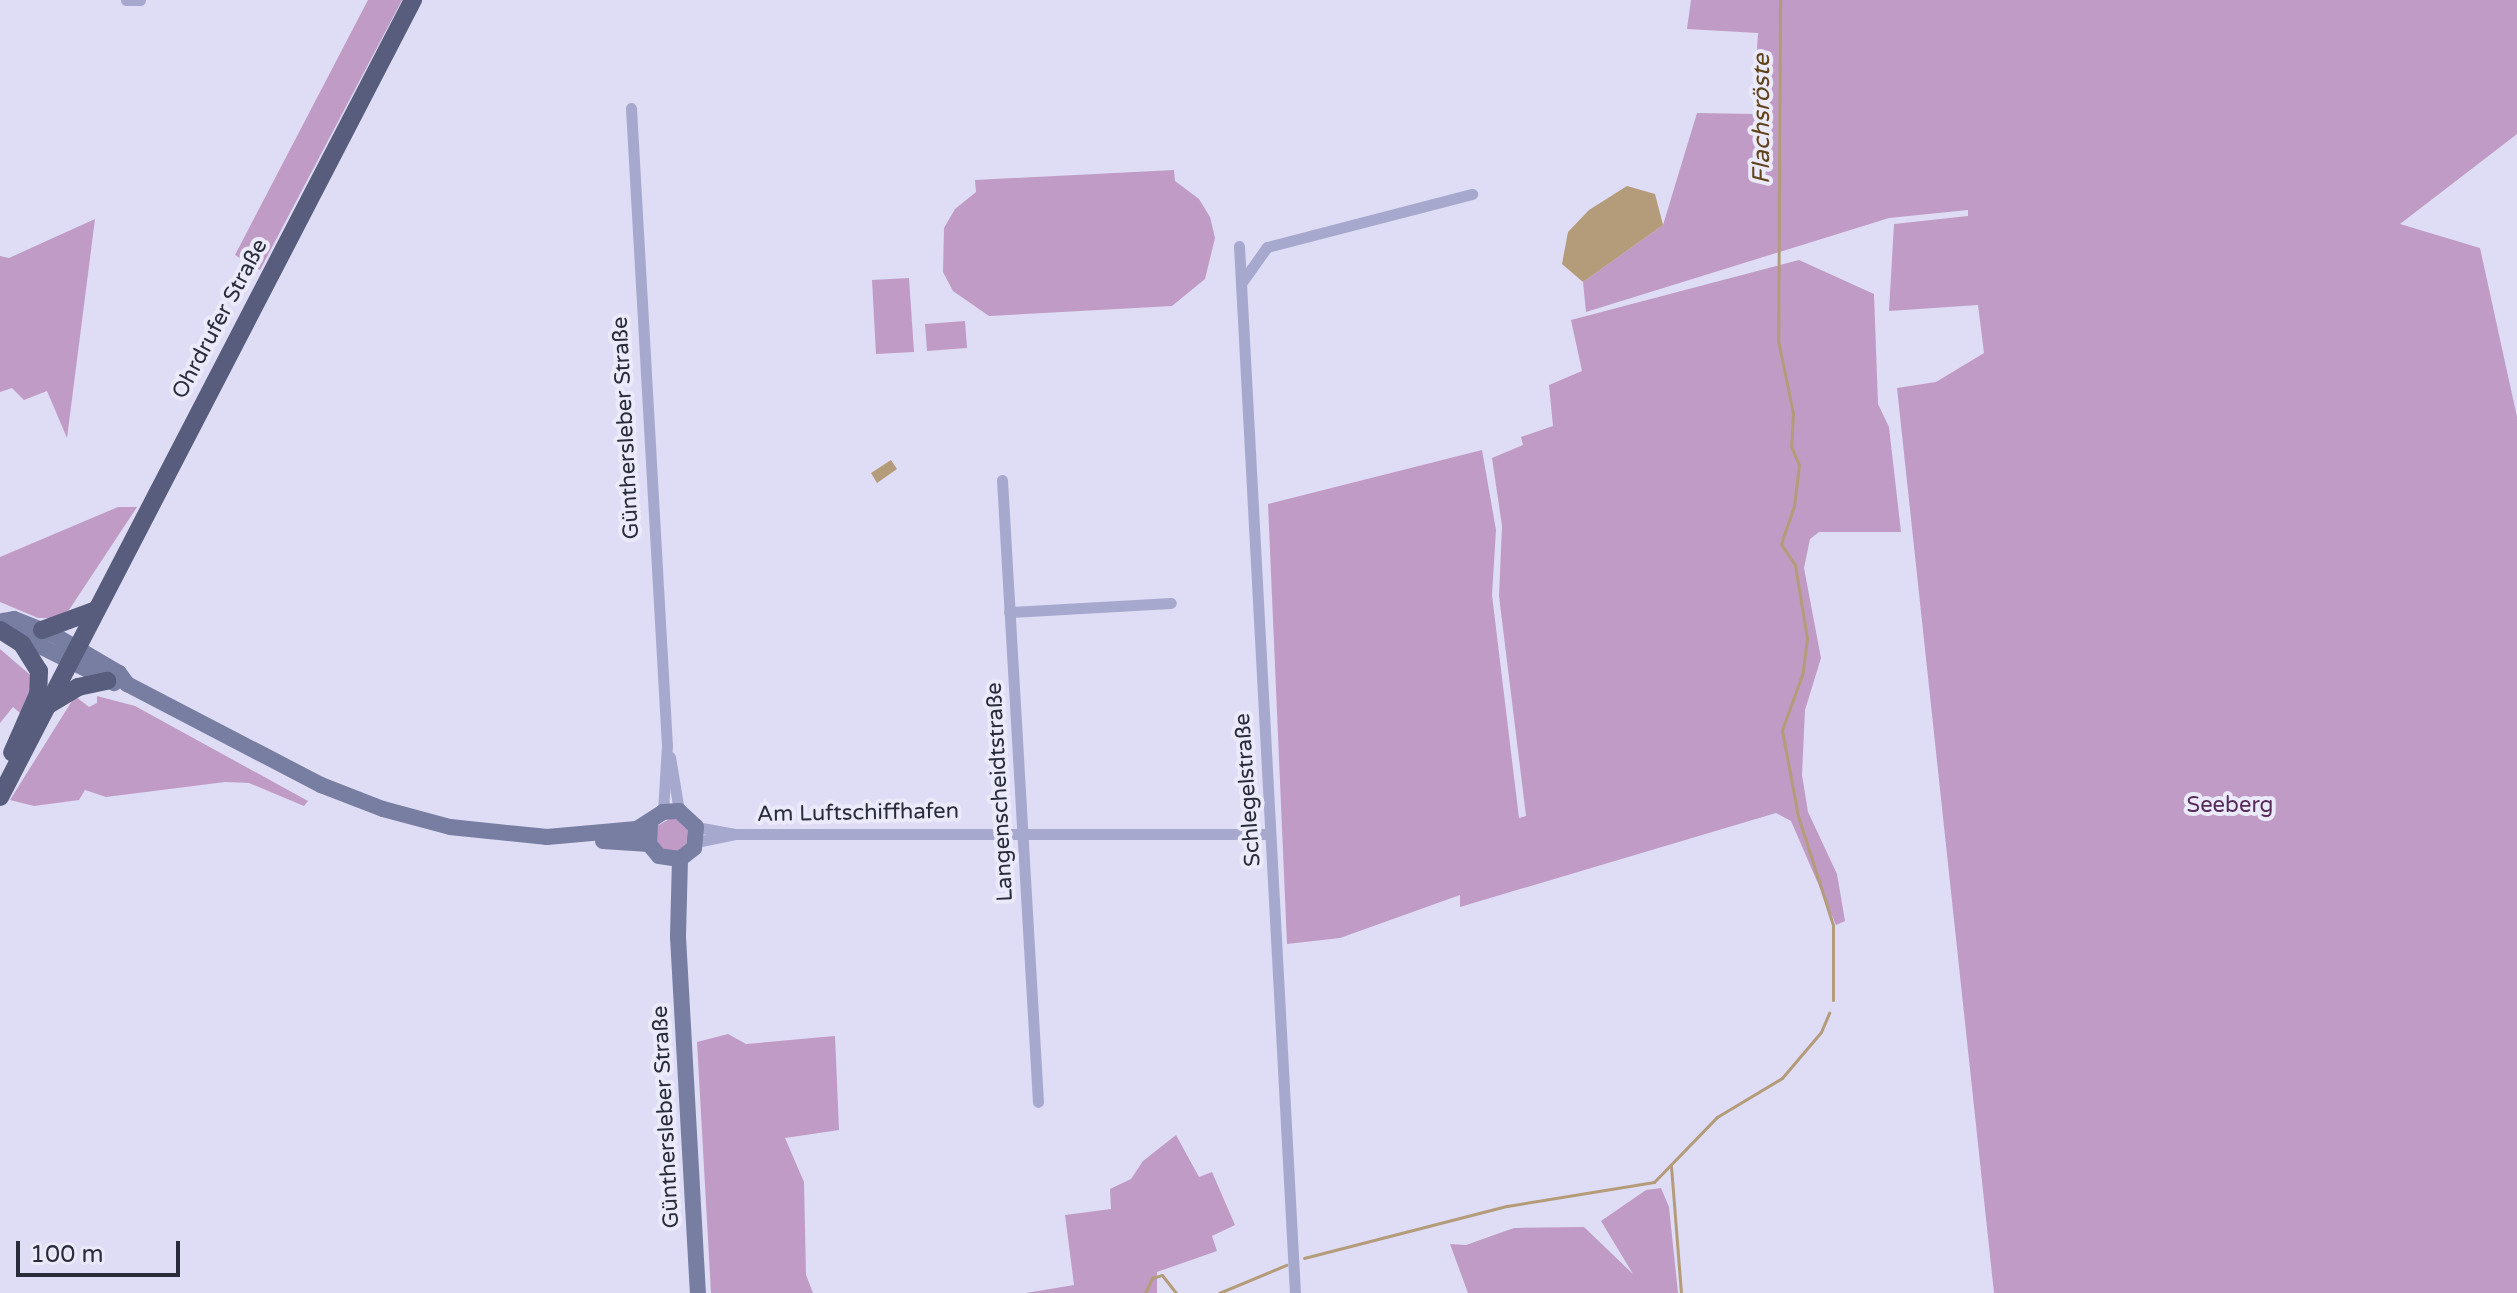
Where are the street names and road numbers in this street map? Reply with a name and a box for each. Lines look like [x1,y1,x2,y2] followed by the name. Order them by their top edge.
[167,235,273,403] street label: Ohrdrufer Straße
[607,316,645,540] street label: Günthersleber Straße
[981,682,1019,902] street label: Langenscheidtstraße
[1229,712,1267,868] street label: Schlegelstraße
[757,798,959,828] street label: Am Luftschiffhafen
[647,1005,685,1229] street label: Günthersleber Straße

